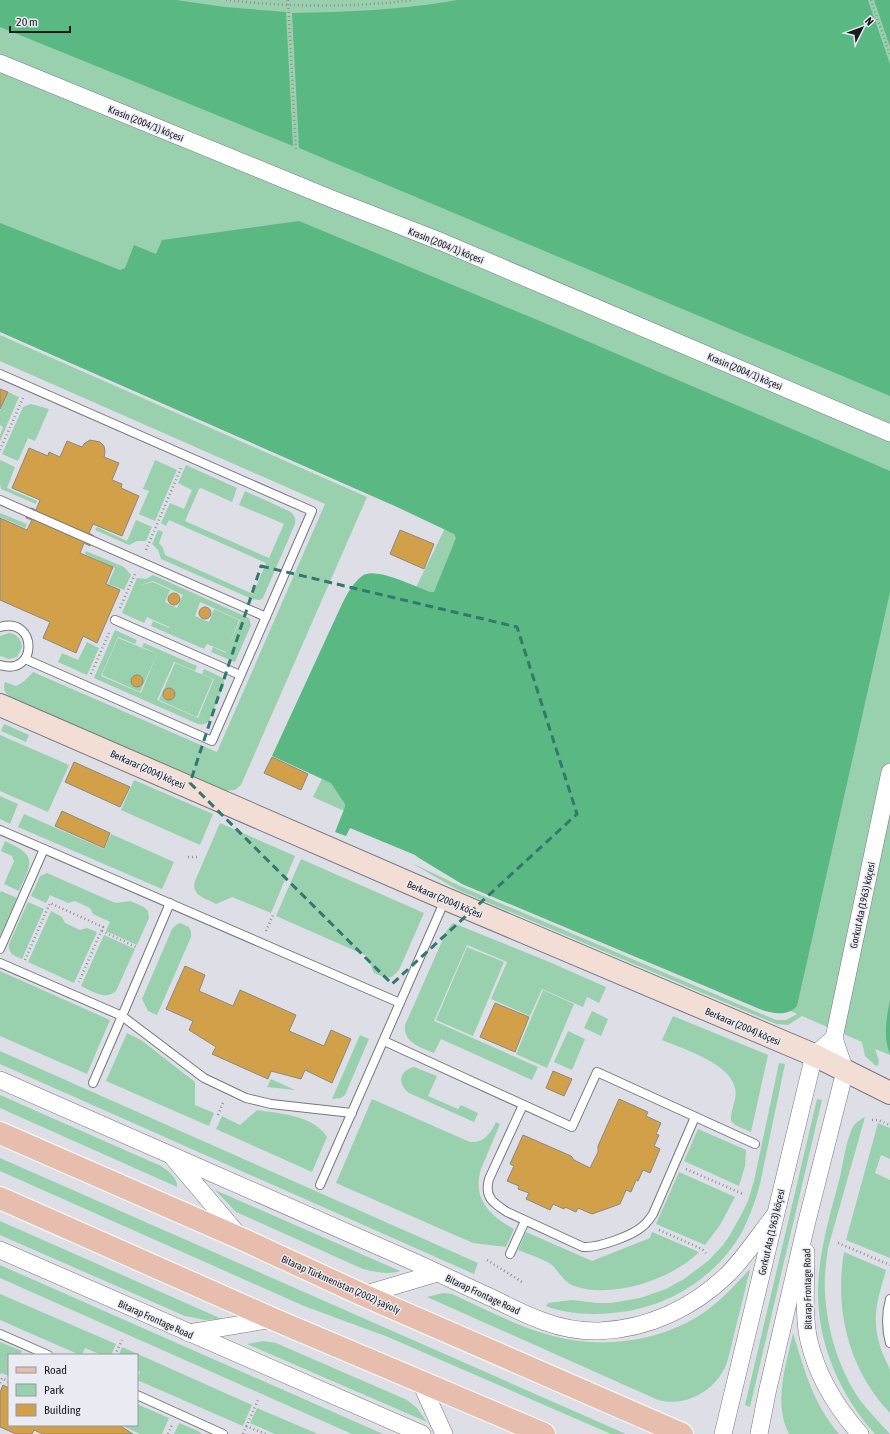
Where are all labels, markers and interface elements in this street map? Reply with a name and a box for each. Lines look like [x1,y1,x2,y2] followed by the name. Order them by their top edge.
[10,8,70,34] scale bar
[842,8,882,48] north arrow
[16,15,38,29] text: 20 m
[863,15,876,28] text: N
[106,103,185,144] street label: Krasin (2004/1) köçesi
[406,225,485,266] street label: Krasin (2004/1) köçesi
[706,351,784,392] street label: Krasin (2004/1) köçesi
[109,748,187,791] street label: Berkarar (2004) köçesi
[848,861,877,949] street label: Gorkut Ata (1963) köçesi
[405,879,484,920] street label: Berkarar (2004) köçesi
[703,1006,782,1047] street label: Berkarar (2004) köçesi
[756,1188,787,1276] street label: Gorkut Ata (1963) köçesi
[801,1248,814,1330] street label: Bitarap Frontage Road
[280,1253,402,1316] street label: Bitarap Türkmenistan (2002) şaýoly
[444,1272,522,1317] street label: Bitarap Frontage Road
[117,1298,195,1341] street label: Bitarap Frontage Road
[8,1354,138,1426] legend
[44,1363,67,1377] text: Road
[44,1383,65,1397] text: Park
[44,1403,82,1417] text: Building

